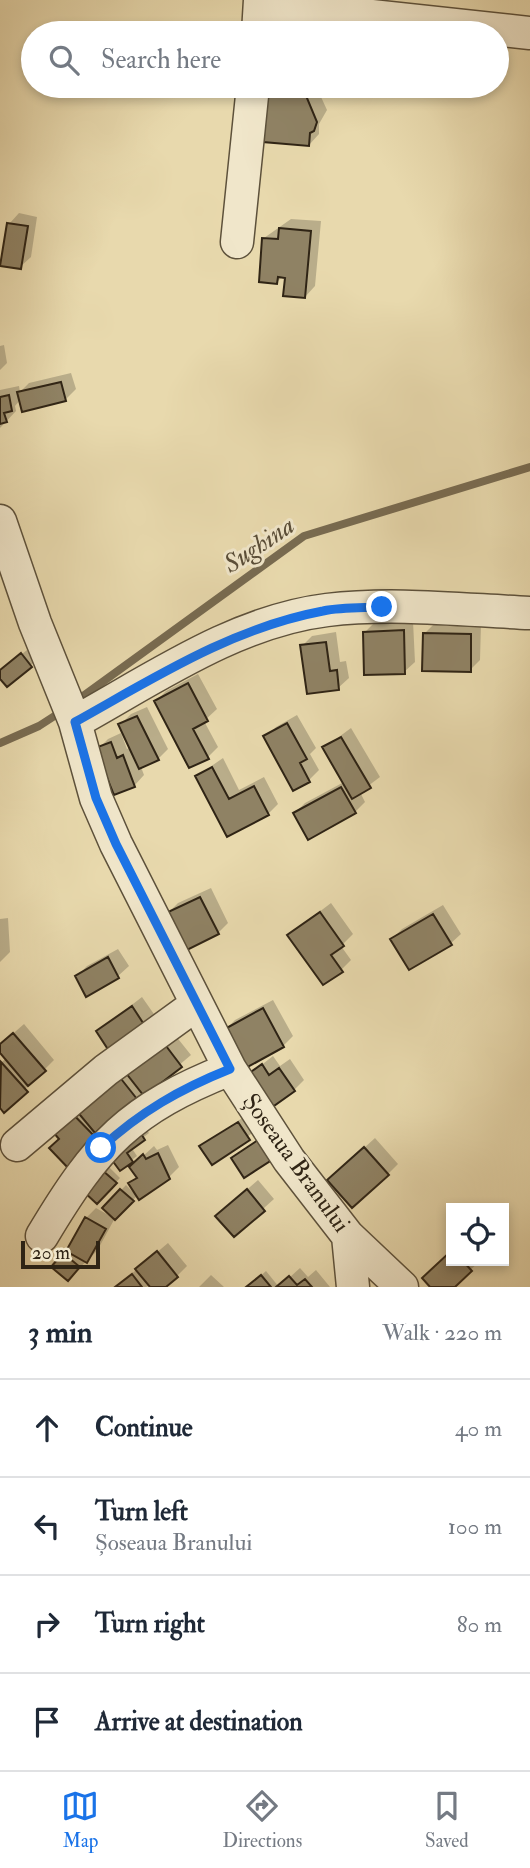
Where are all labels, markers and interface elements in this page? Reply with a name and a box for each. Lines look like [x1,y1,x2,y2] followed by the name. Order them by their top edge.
[21,21,509,98] search box
[45,41,83,79] icon: search
[101,44,221,76] text: Search here
[217,510,301,581] water label: Sughina
[366,591,397,622] route end
[235,1087,357,1239] street label: Șoseaua Branului
[85,1132,116,1163] route start
[446,1203,509,1266] map controls
[446,1203,509,1266] button: locate
[21,1238,100,1270] scale bar
[32,1241,70,1265] text: 20 m
[28,1314,93,1351] text: 3 min
[382,1318,502,1347] text: Walk · 220 m
[28,1409,66,1447] icon: ahead
[95,1412,193,1444] text: Continue
[455,1414,502,1443] text: 40 m
[95,1496,188,1528] text: Turn left
[28,1507,66,1545] icon: left
[448,1512,502,1541] text: 100 m
[95,1528,252,1557] text: Șoseaua Branului
[28,1605,66,1643] icon: right
[95,1608,205,1640] text: Turn right
[457,1610,502,1639] text: 80 m
[28,1703,66,1741] icon: arrive
[95,1706,303,1738] text: Arrive at destination
[61,1787,99,1853] tab: Map
[222,1787,302,1853] tab: Directions
[425,1787,469,1853] tab: Saved

